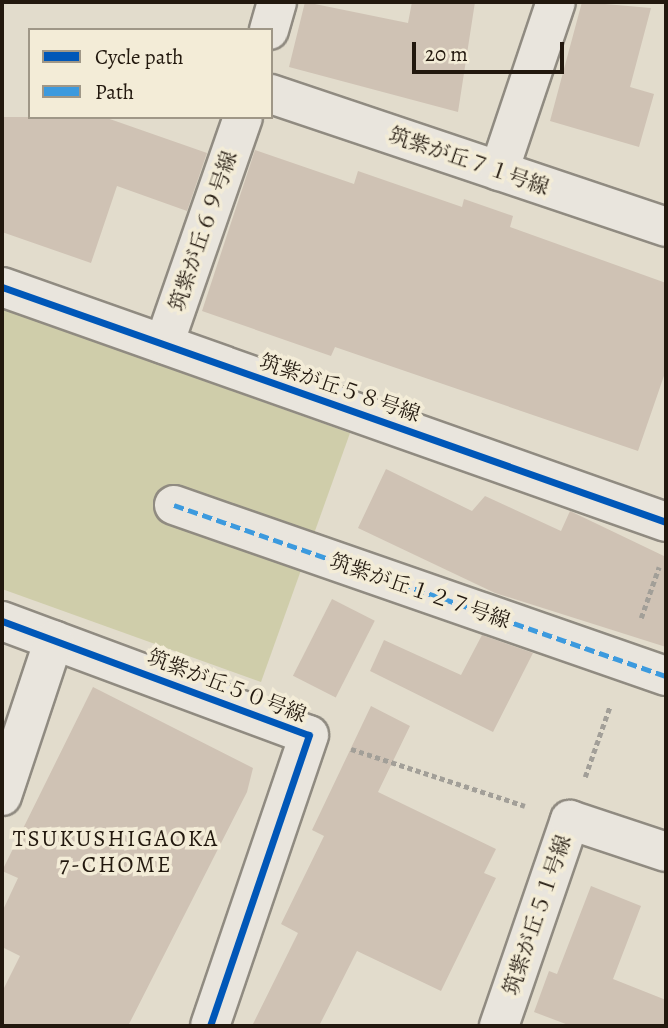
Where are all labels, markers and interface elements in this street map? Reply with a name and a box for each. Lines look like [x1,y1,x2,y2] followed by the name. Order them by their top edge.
[28,28,273,119] legend
[416,28,568,72] scale bar
[425,40,468,68] text: 20 m
[95,43,184,71] text: Cycle path
[95,78,134,106] text: Path
[385,122,553,200] street label: 筑紫が丘７１号線
[164,147,242,315] street label: 筑紫が丘６９号線
[256,349,424,427] street label: 筑紫が丘５８号線
[327,548,513,634] street label: 筑紫が丘１２７号線
[144,644,310,728] street label: 筑紫が丘５０号線
[14,825,218,879] district label: TSUKUSHIGAOKA 7-CHOME
[498,831,576,999] street label: 筑紫が丘５１号線

